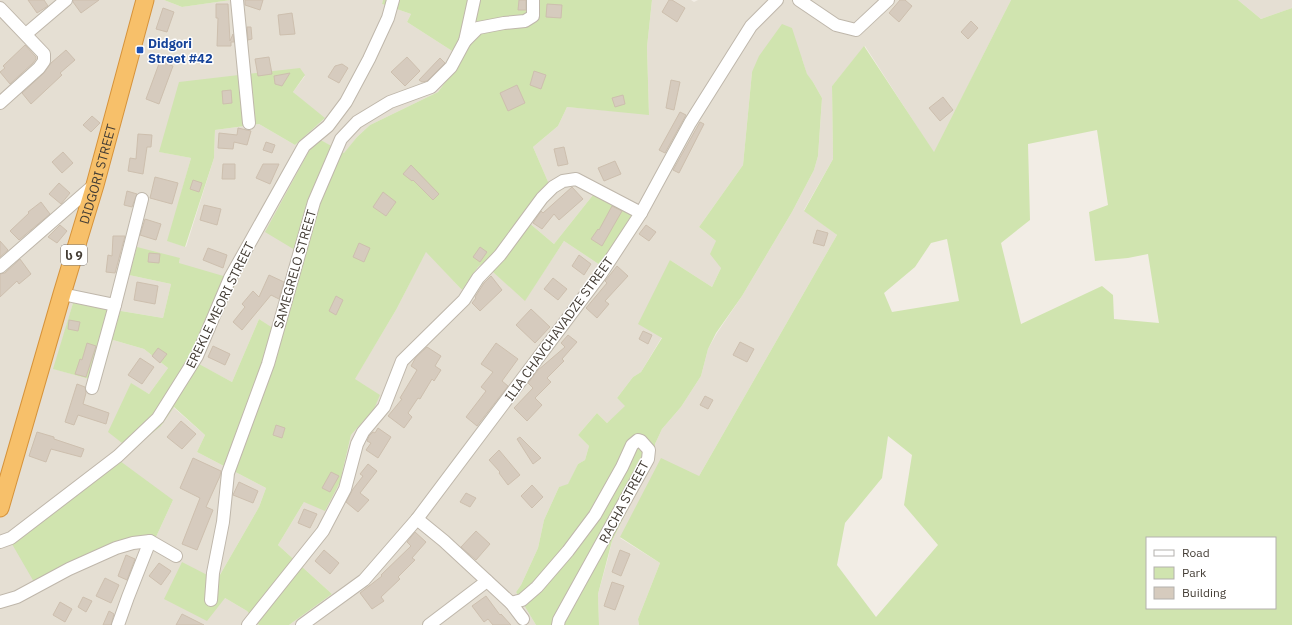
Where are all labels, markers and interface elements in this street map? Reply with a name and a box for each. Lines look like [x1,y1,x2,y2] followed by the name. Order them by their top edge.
[148,35,213,67] place label: Didgori Street #42
[135,45,145,55] marker: Didgori Street #42
[75,121,120,226] street label: DIDGORI STREET
[270,207,320,331] street label: SAMEGRELO STREET
[182,239,258,371] street label: EREKLE MEORI STREET
[61,245,87,265] road number: ს 9
[501,253,617,405] street label: ILIA CHAVCHAVADZE STREET
[595,457,653,546] street label: RACHA STREET
[1146,537,1276,609] legend
[1182,545,1210,560] text: Road
[1182,565,1207,580] text: Park
[1182,585,1227,600] text: Building

